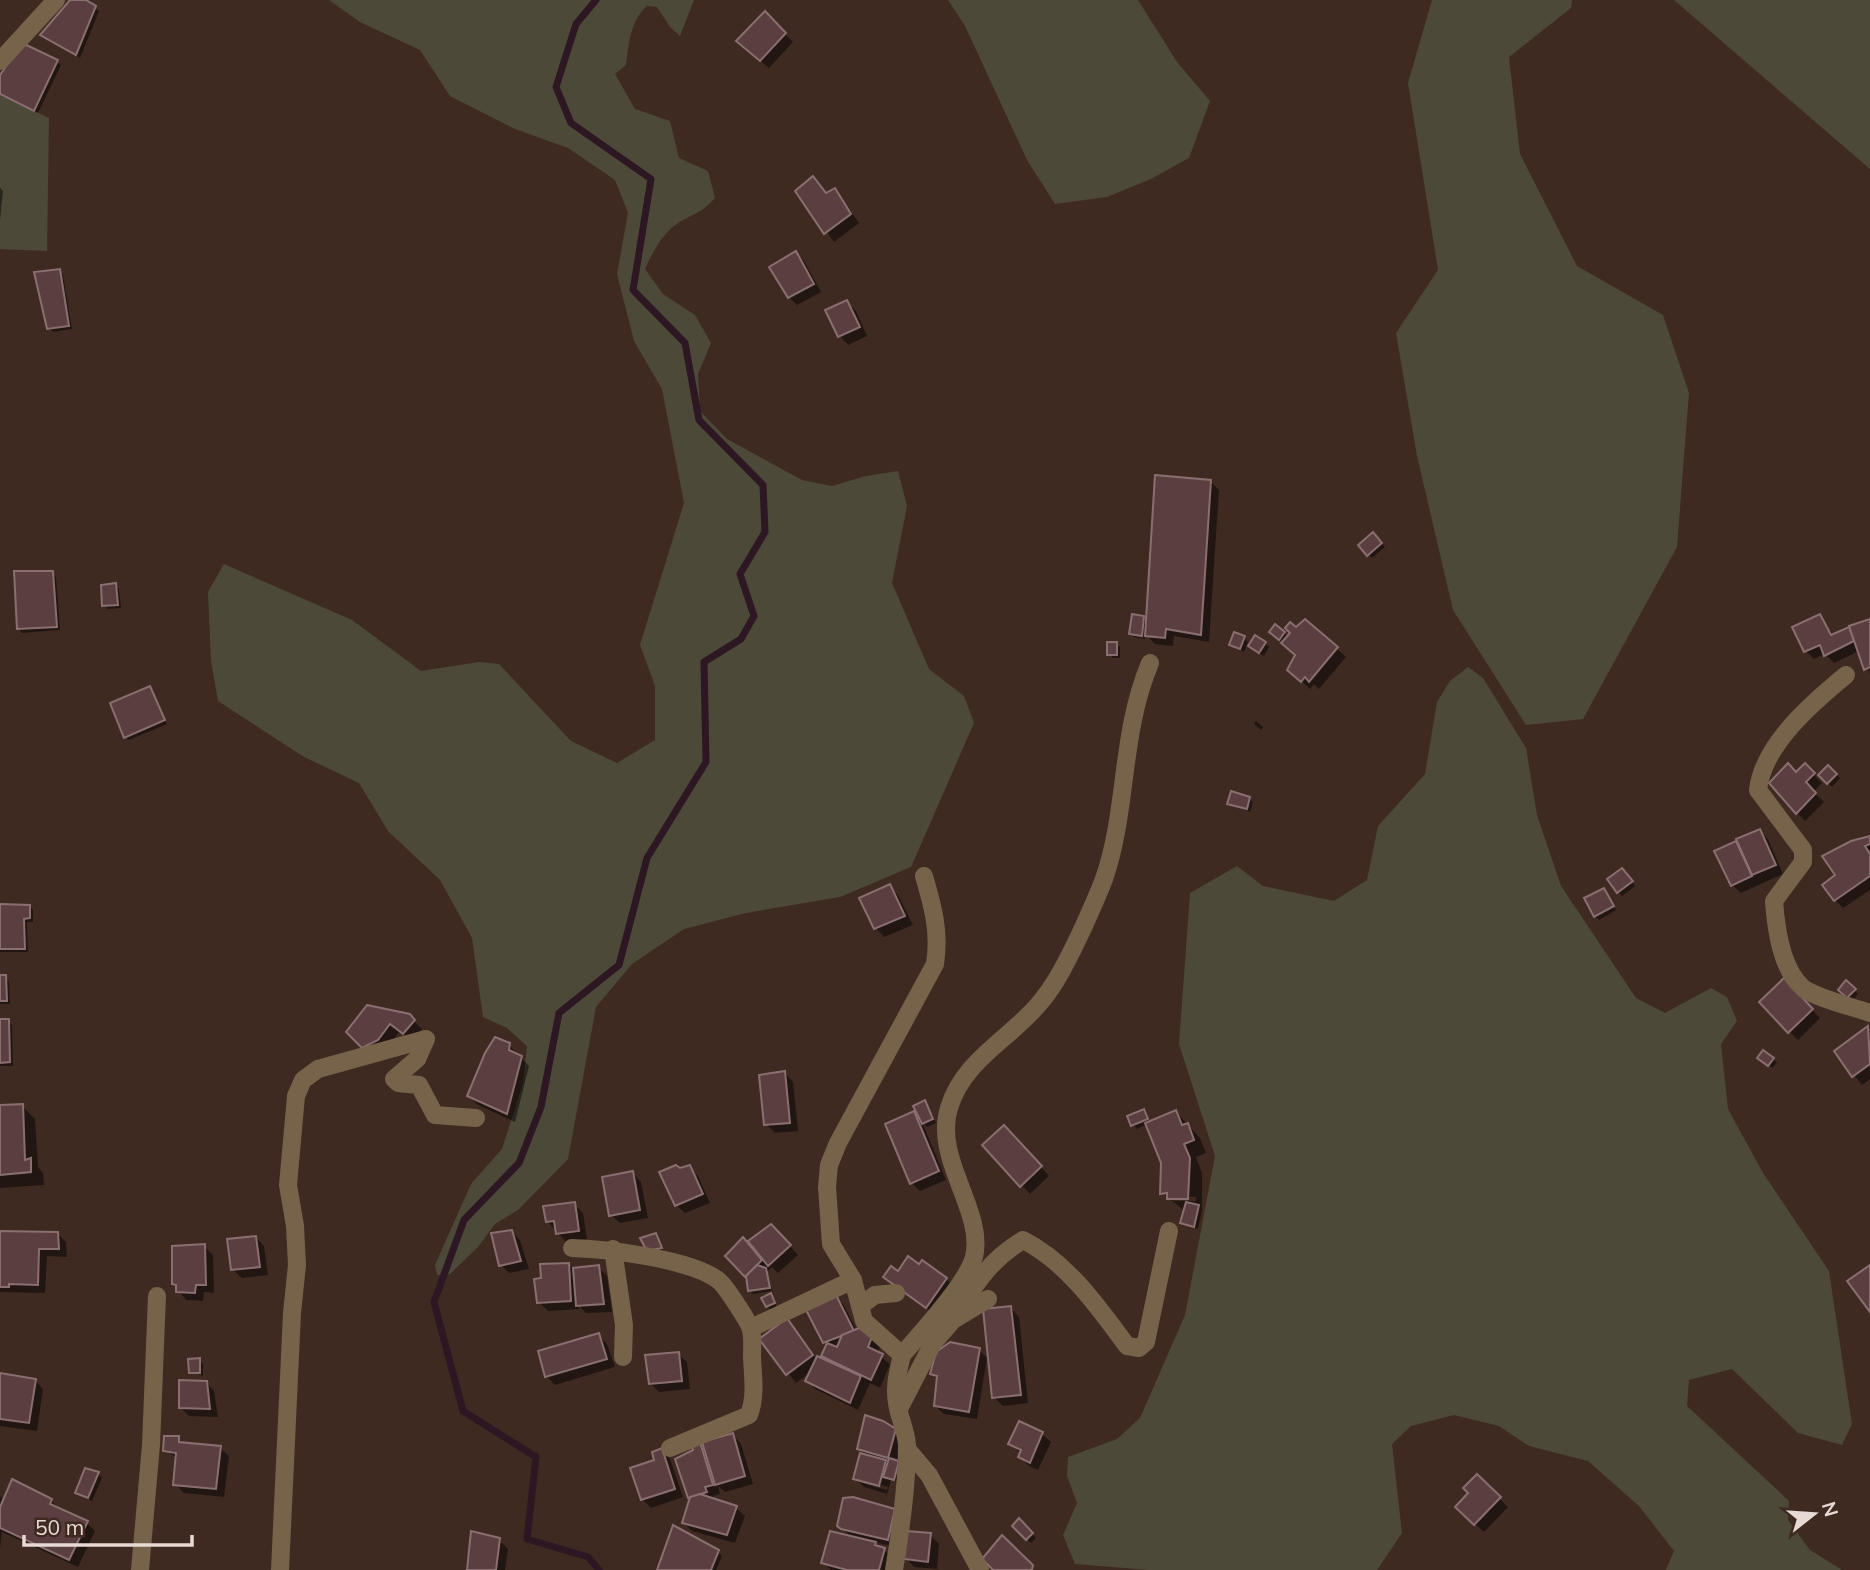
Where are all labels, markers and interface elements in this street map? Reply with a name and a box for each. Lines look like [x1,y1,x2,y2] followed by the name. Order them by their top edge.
[1779,1479,1849,1549] north arrow
[1817,1499,1844,1519] text: N
[24,1504,192,1548] scale bar
[35,1514,84,1540] text: 50 m

